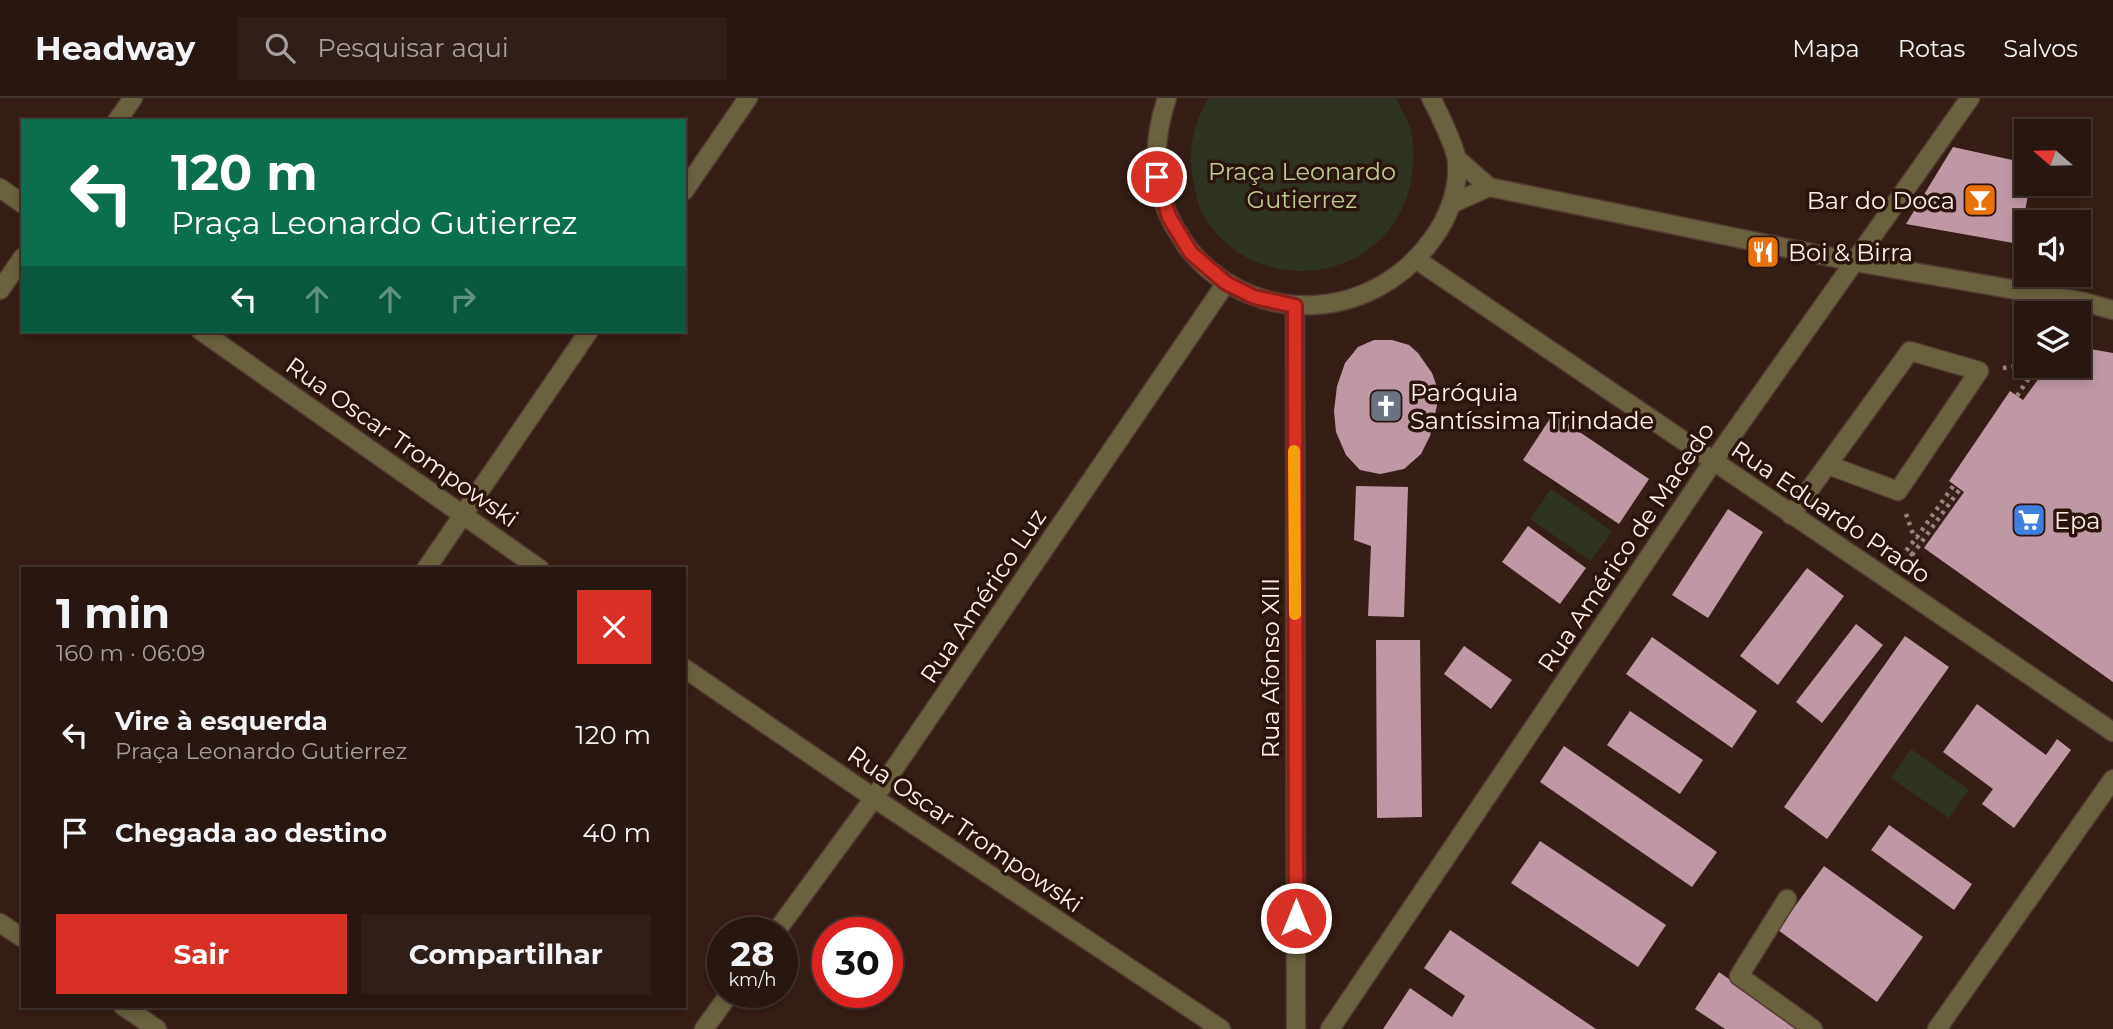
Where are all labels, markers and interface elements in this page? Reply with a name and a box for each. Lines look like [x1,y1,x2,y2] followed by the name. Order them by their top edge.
[237,17,727,80] search box
[35,28,195,68] text: Headway
[261,29,299,67] icon: search
[317,32,509,64] text: Pesquisar aqui
[1792,34,1860,63] text: Mapa
[1898,34,1965,63] text: Rotas
[2003,34,2078,63] text: Salvos
[2014,119,2091,196] north arrow
[2014,119,2091,378] map controls
[171,143,318,202] text: 120 m
[56,147,147,238] icon: left
[1127,147,1187,207] pin
[1208,157,1396,214] park label: Praça Leonardo Gutierrez
[1138,158,1176,196] icon: arrive
[1961,181,1999,219] bar icon: Bar do Doca
[1807,186,1955,215] place label: Bar do Doca
[171,203,578,242] text: Praça Leonardo Gutierrez
[2014,210,2091,287] button: sound
[1744,233,1782,271] restaurant icon: Boi & Birra
[1788,238,1913,267] place label: Boi & Birra
[225,280,263,318] icon: left
[298,280,336,318] icon: ahead
[371,280,409,318] icon: ahead
[444,280,482,318] icon: right
[2014,301,2091,378] button: layers
[280,351,524,533] street label: Rua Oscar Trompowski
[1410,378,1654,435] place label: Paróquia Santíssima Trindade
[1367,387,1405,425] church icon: Paróquia Santíssima Trindade
[1532,417,1720,677] street label: Rua Américo de Macedo
[1726,435,1936,589] street label: Rua Eduardo Prado
[2010,501,2048,539] supermarket icon: Epa
[914,503,1052,689] street label: Rua Américo Luz
[2054,506,2100,535] place label: Epa
[1256,578,1285,758] street label: Rua Afonso XIII
[56,587,170,639] text: 1 min
[577,590,651,664] button: close
[56,639,205,667] text: 160 m · 06:09
[115,705,328,737] text: Vire à esquerda
[56,716,94,754] icon: left
[575,719,651,751] text: 120 m
[115,737,407,765] text: Praça Leonardo Gutierrez
[842,740,1088,918] street label: Rua Oscar Trompowski
[56,814,94,852] icon: arrive
[115,817,387,849] text: Chegada ao destino
[582,817,651,849] text: 40 m
[1259,881,1333,955] position arrow
[56,914,347,994] button: Sair
[361,914,651,994] button: Compartilhar
[812,917,903,1008] speed limit sign: 30
[731,932,774,975] text: 28
[728,969,777,991] text: km/h

